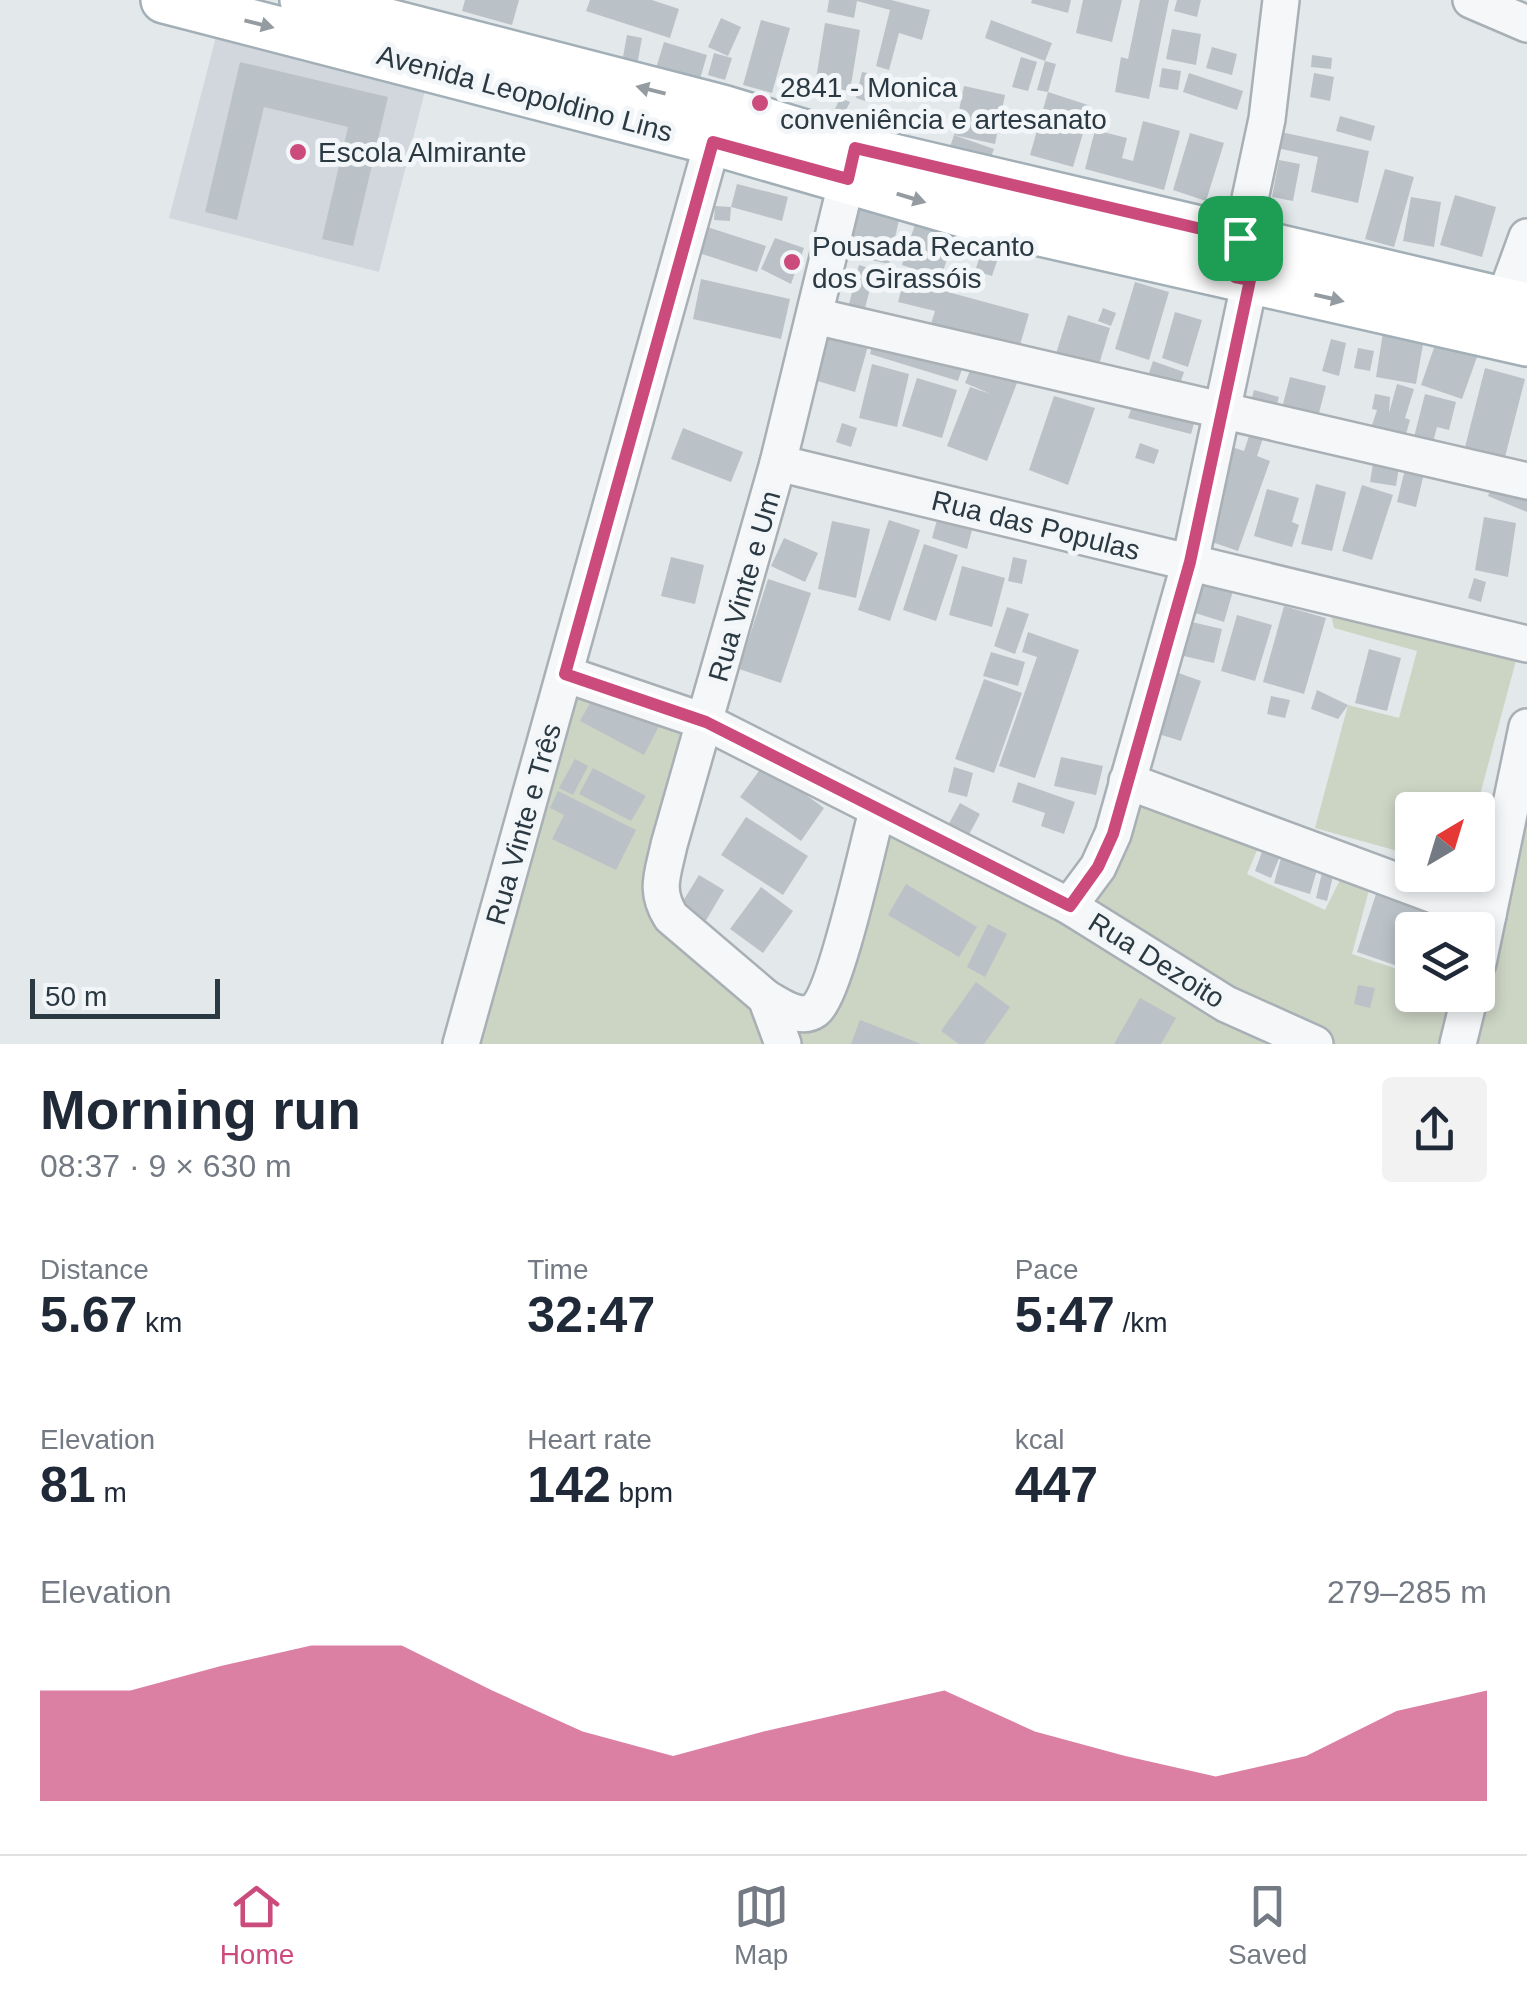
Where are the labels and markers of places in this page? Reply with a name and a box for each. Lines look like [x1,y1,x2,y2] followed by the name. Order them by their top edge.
[780,72,1107,135] place label: 2841 - Monica conveniência e artesanato
[749,92,771,114] marker: 2841 - Monica conveniência e artesanato
[318,137,527,168] place label: Escola Almirante
[287,141,309,163] marker: Escola Almirante
[1198,196,1283,281] pin
[812,231,1035,294] place label: Pousada Recanto dos Girassóis
[781,251,803,273] marker: Pousada Recanto dos Girassóis

